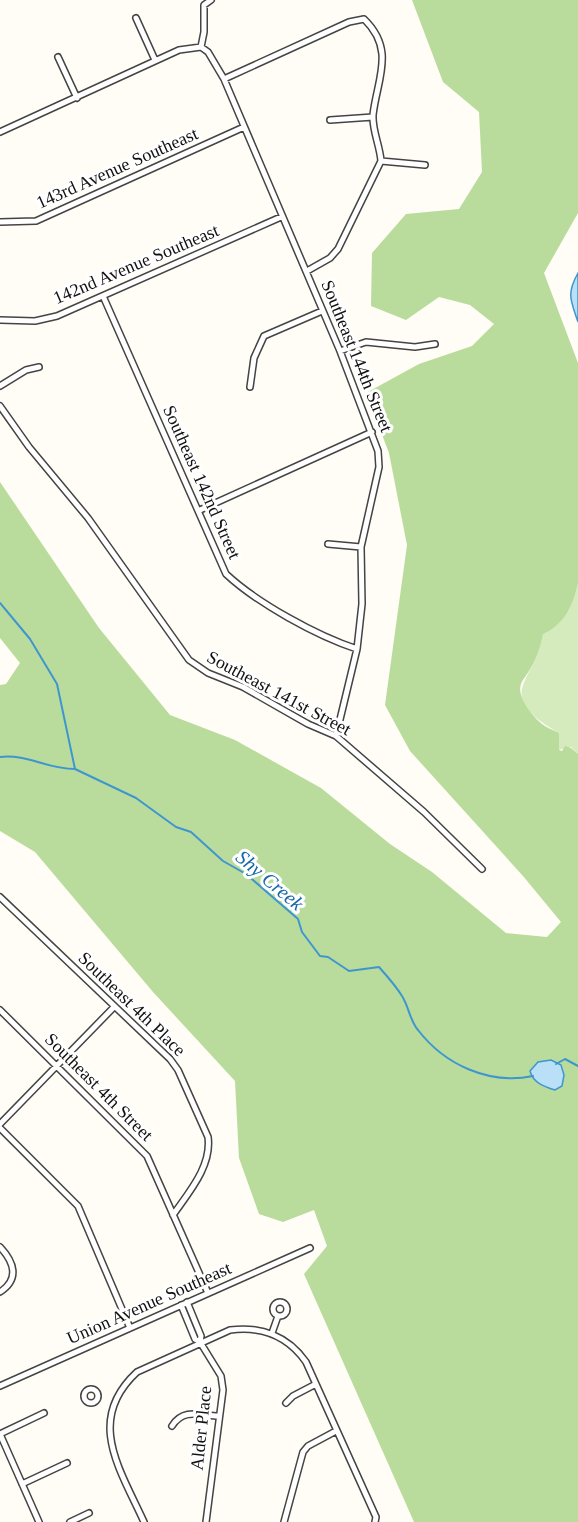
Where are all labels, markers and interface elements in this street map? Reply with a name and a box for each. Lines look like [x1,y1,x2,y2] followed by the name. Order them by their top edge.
[33,123,201,213] street label: 143rd Avenue Southeast
[50,220,222,308] street label: 142nd Avenue Southeast
[317,277,397,435] street label: Southeast 144th Street
[159,402,245,562] street label: Southeast 142nd Street
[204,647,354,739] street label: Southeast 141st Street
[231,846,309,916] water label: Shy Creek
[74,948,190,1060] street label: Southeast 4th Place
[41,1029,157,1145] street label: Southeast 4th Street
[64,1258,234,1348] street label: Union Avenue Southeast
[187,1385,215,1471] street label: Alder Place

